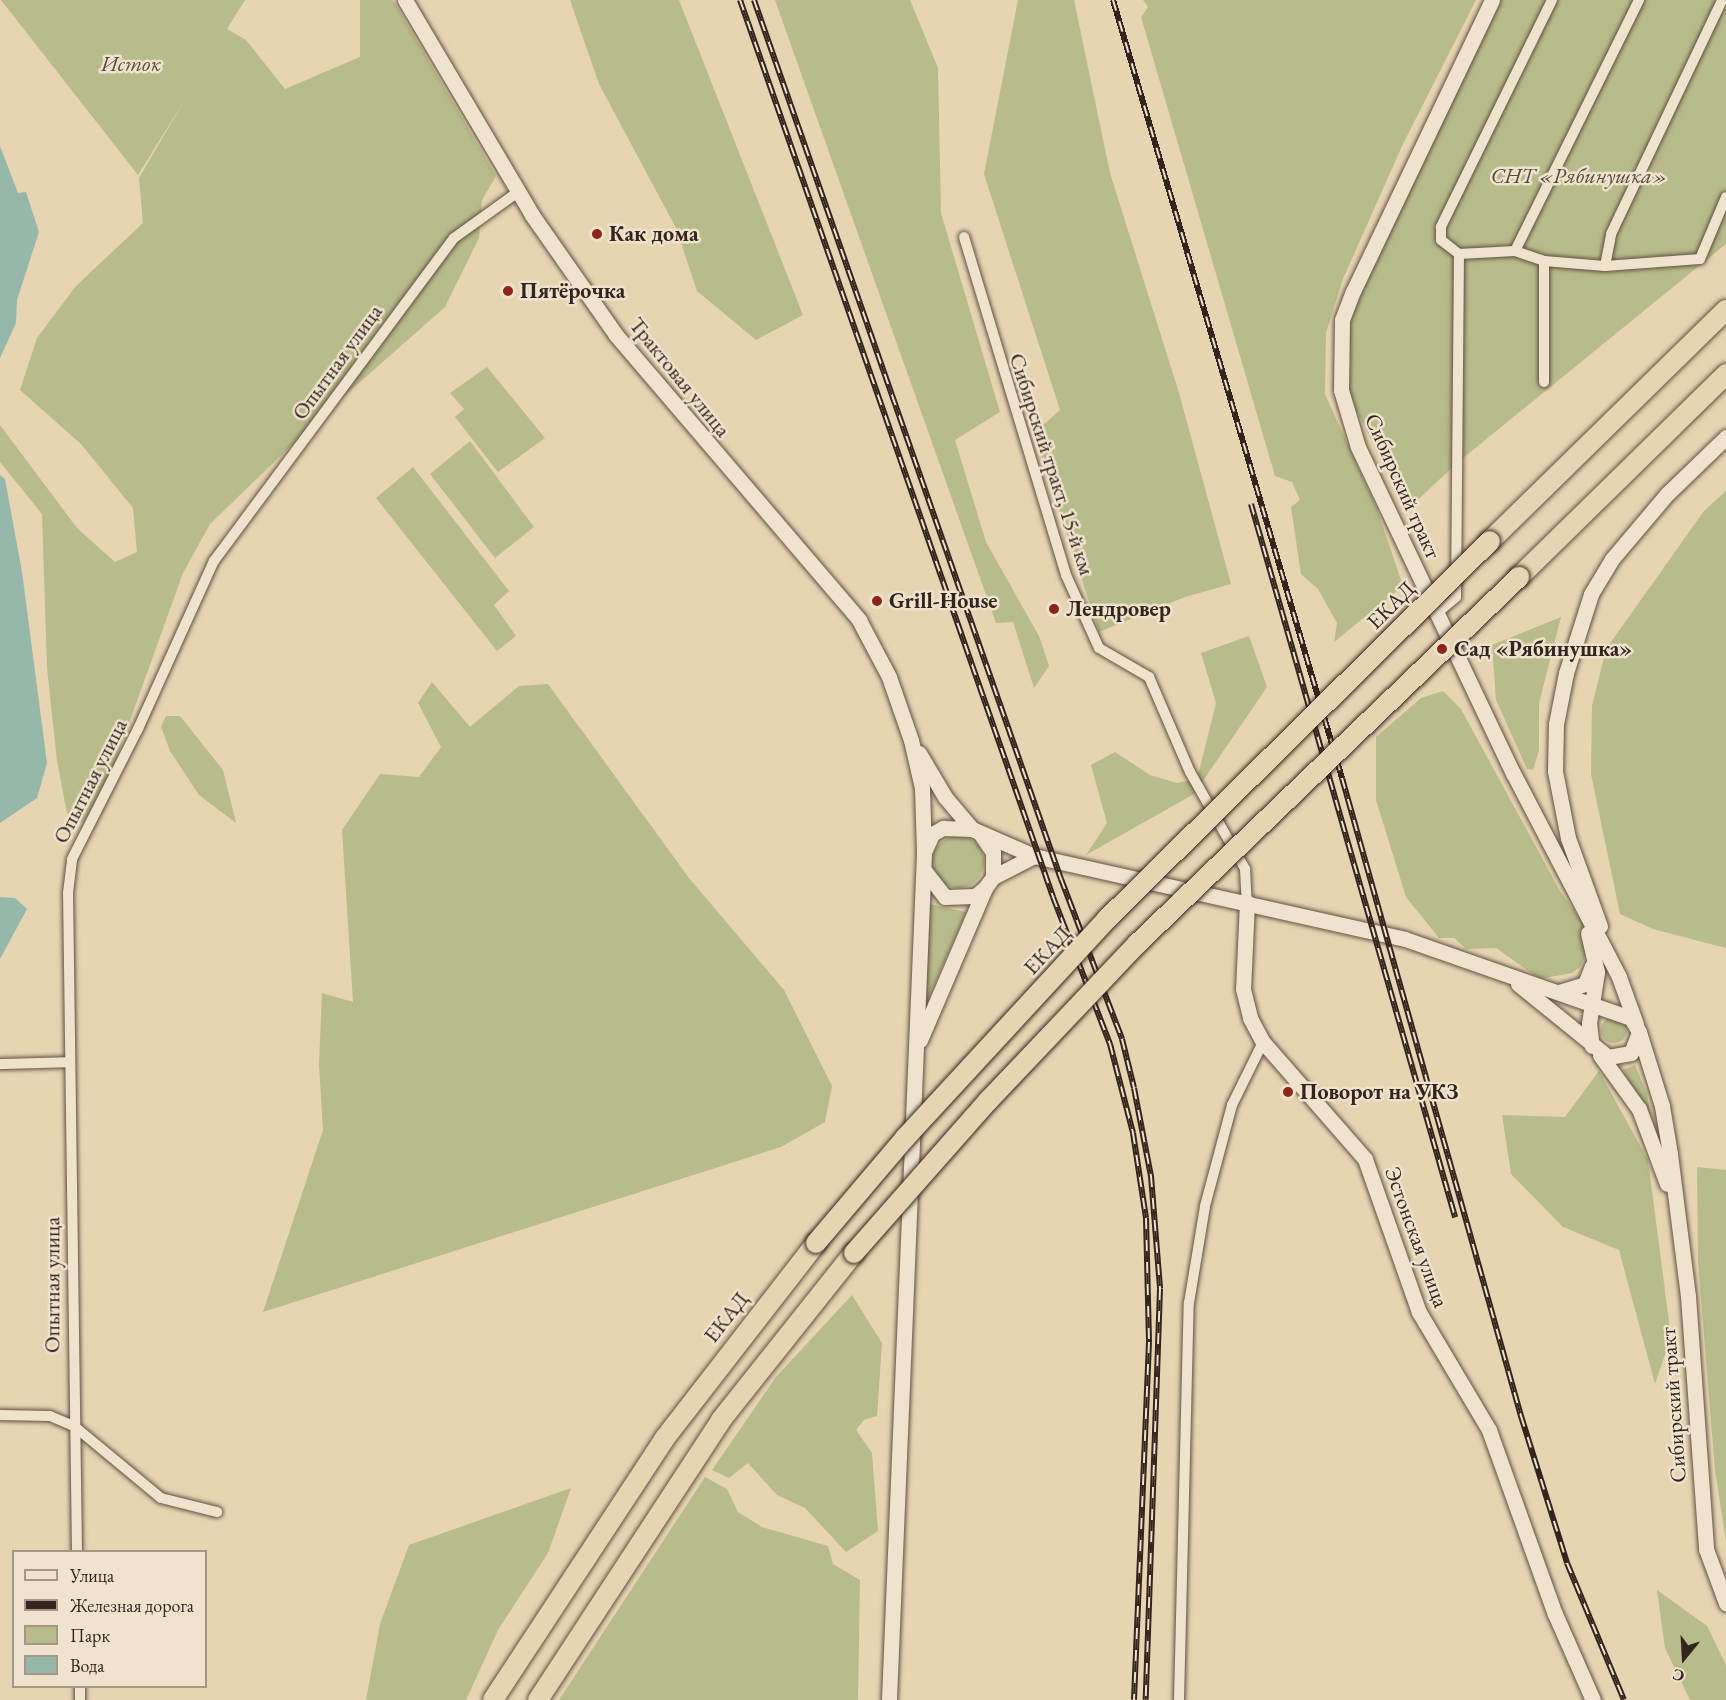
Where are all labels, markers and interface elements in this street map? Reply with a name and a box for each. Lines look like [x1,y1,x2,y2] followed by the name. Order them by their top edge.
[101,51,161,77] park label: Исток
[1491,163,1667,189] park label: СНТ «Рябинушка»
[609,221,699,247] place label: Как дома
[590,227,604,241] marker: Как дома
[520,278,625,304] place label: Пятёрочка
[501,284,515,298] marker: Пятёрочка
[286,299,388,425] street label: Опытная улица
[624,312,736,442] street label: Трактовая улица
[1004,350,1100,578] street label: Сибирский тракт, 15-й км
[1359,409,1447,563] street label: Сибирский тракт
[1361,575,1421,635] street label: ЕКАД
[889,588,998,614] place label: Grill-House
[870,594,884,608] marker: Grill-House
[1066,596,1171,622] place label: Лендровер
[1047,602,1061,616] marker: Лендровер
[1454,636,1632,662] place label: Сад «Рябинушка»
[1435,642,1449,656] marker: Сад «Рябинушка»
[47,714,133,848] street label: Опытная улица
[1018,920,1076,980] street label: ЕКАД
[1300,1079,1459,1105] place label: Поворот на УКЗ
[1281,1085,1295,1099] marker: Поворот на УКЗ
[1379,1163,1455,1311] street label: Эстонская улица
[39,1217,65,1353] street label: Опытная улица
[698,1286,754,1348] street label: ЕКАД
[1654,1326,1692,1484] street label: Сибирский тракт
[12,1550,207,1688] legend
[70,1564,114,1587] text: Улица
[70,1594,194,1617] text: Железная дорога
[70,1624,110,1647] text: Парк
[1654,1628,1714,1688] north arrow
[70,1654,104,1677] text: Вода
[1670,1664,1687,1687] text: С

